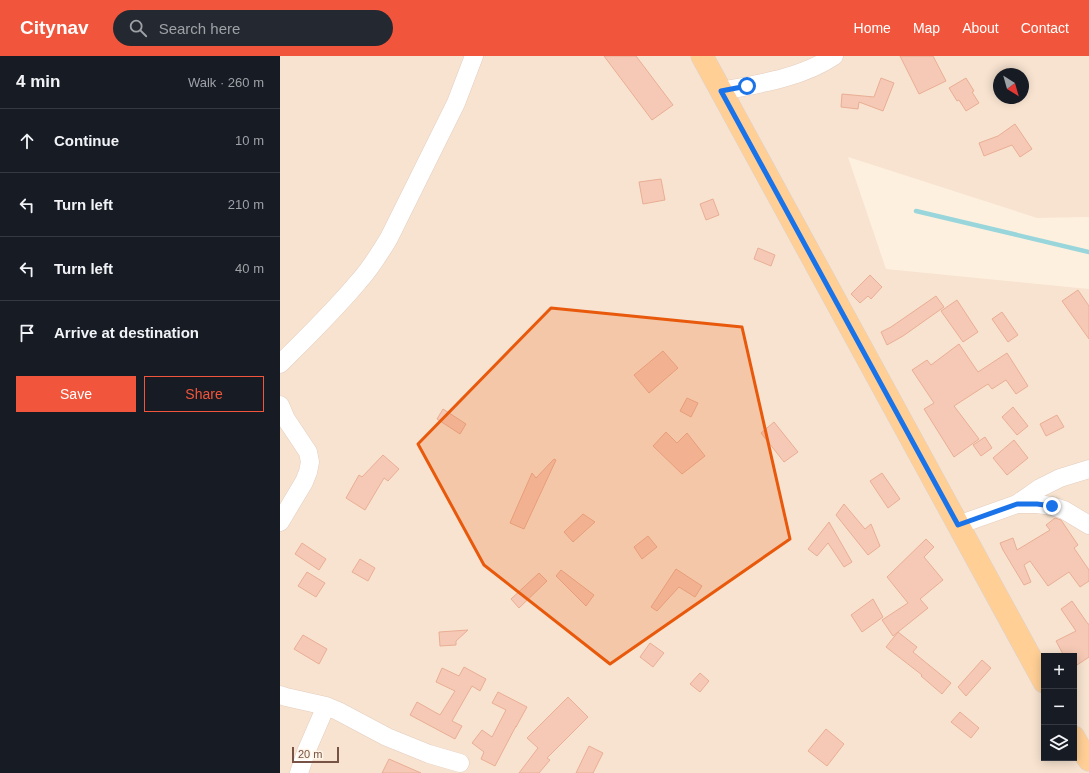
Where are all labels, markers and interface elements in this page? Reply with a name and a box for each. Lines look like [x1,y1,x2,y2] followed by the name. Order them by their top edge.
[113,10,393,46] search box
[20,17,89,38] text: Citynav
[127,17,149,39] icon: search
[159,20,240,37] text: Search here
[854,20,891,36] text: Home
[913,20,940,36] text: Map
[962,20,999,36] text: About
[1021,20,1069,36] text: Contact
[993,68,1029,104] north arrow
[16,72,60,91] text: 4 min
[188,75,264,90] text: Walk · 260 m
[738,77,756,95] route start
[16,130,38,152] icon: ahead
[54,132,119,149] text: Continue
[235,133,264,148] text: 10 m
[16,194,38,216] icon: left
[54,196,113,213] text: Turn left
[228,197,264,212] text: 210 m
[16,258,38,280] icon: left
[54,260,113,277] text: Turn left
[235,261,264,276] text: 40 m
[16,322,38,344] icon: arrive
[54,324,199,341] text: Arrive at destination
[16,376,136,412] button: Save
[144,376,264,412] button: Share
[1043,497,1061,515] route end
[1041,653,1077,761] map controls
[1041,653,1077,689] button: +
[1041,689,1077,725] button: −
[1041,725,1077,761] button: layers
[292,745,339,764] scale bar
[298,748,322,760] text: 20 m

